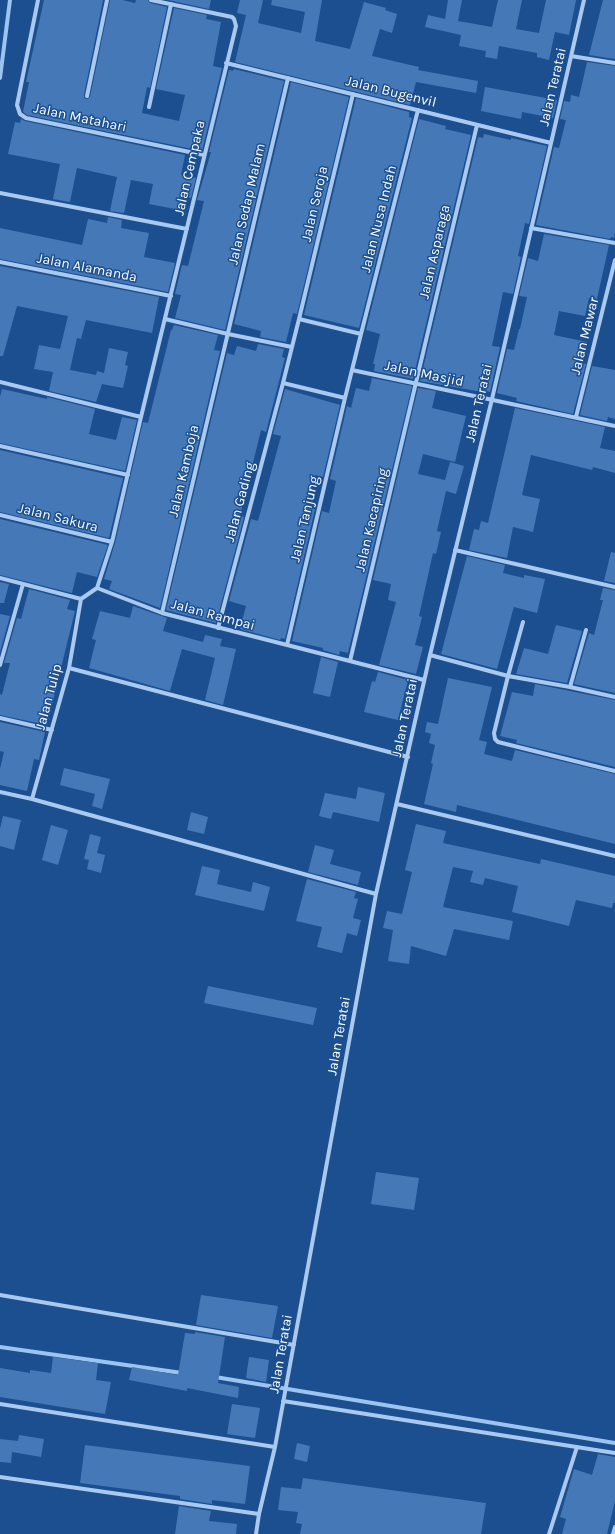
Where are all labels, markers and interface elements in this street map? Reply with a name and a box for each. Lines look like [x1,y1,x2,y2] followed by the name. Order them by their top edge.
[536,46,570,128] street label: Jalan Teratai
[344,73,438,111] street label: Jalan Bugenvil
[32,100,128,136] street label: Jalan Matahari
[171,119,209,217] street label: Jalan Cempaka
[225,142,269,266] street label: Jalan Sedap Malam
[298,164,332,244] street label: Jalan Seroja
[358,164,400,274] street label: Jalan Nusa Indah
[416,203,454,301] street label: Jalan Asparaga
[35,250,139,286] street label: Jalan Alamanda
[567,296,603,376] street label: Jalan Mawar
[383,357,465,391] street label: Jalan Masjid
[462,362,496,444] street label: Jalan Teratai
[165,423,203,519] street label: Jalan Kamboja
[221,460,259,544] street label: Jalan Gading
[352,467,392,573] street label: Jalan Kacapiring
[287,474,323,564] street label: Jalan Tanjung
[16,500,100,536] street label: Jalan Sakura
[169,596,257,634] street label: Jalan Rampai
[32,662,66,732] street label: Jalan Tulip
[388,677,422,759] street label: Jalan Teratai
[324,995,354,1077] street label: Jalan Teratai
[266,1313,296,1395] street label: Jalan Teratai

